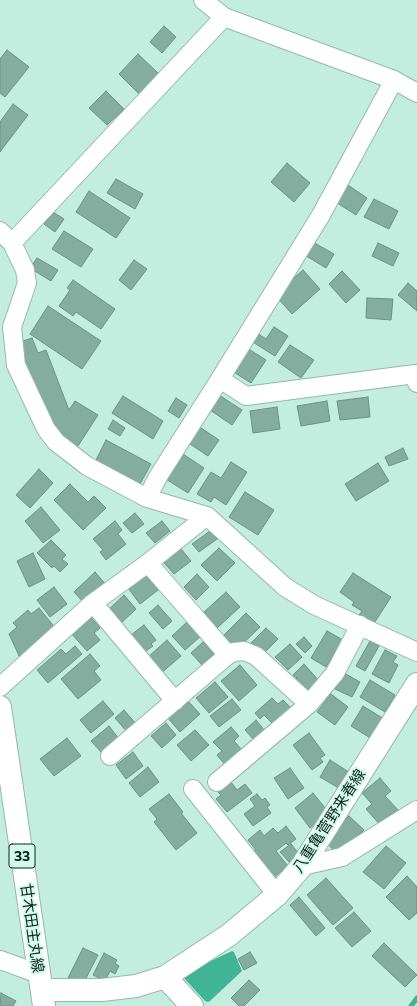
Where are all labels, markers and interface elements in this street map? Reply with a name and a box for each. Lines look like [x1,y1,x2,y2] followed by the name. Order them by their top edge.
[289,766,369,876] street label: 八重亀菅野来春線
[9,844,35,868] road number: 33
[17,882,47,974] street label: 甘木田主丸線

